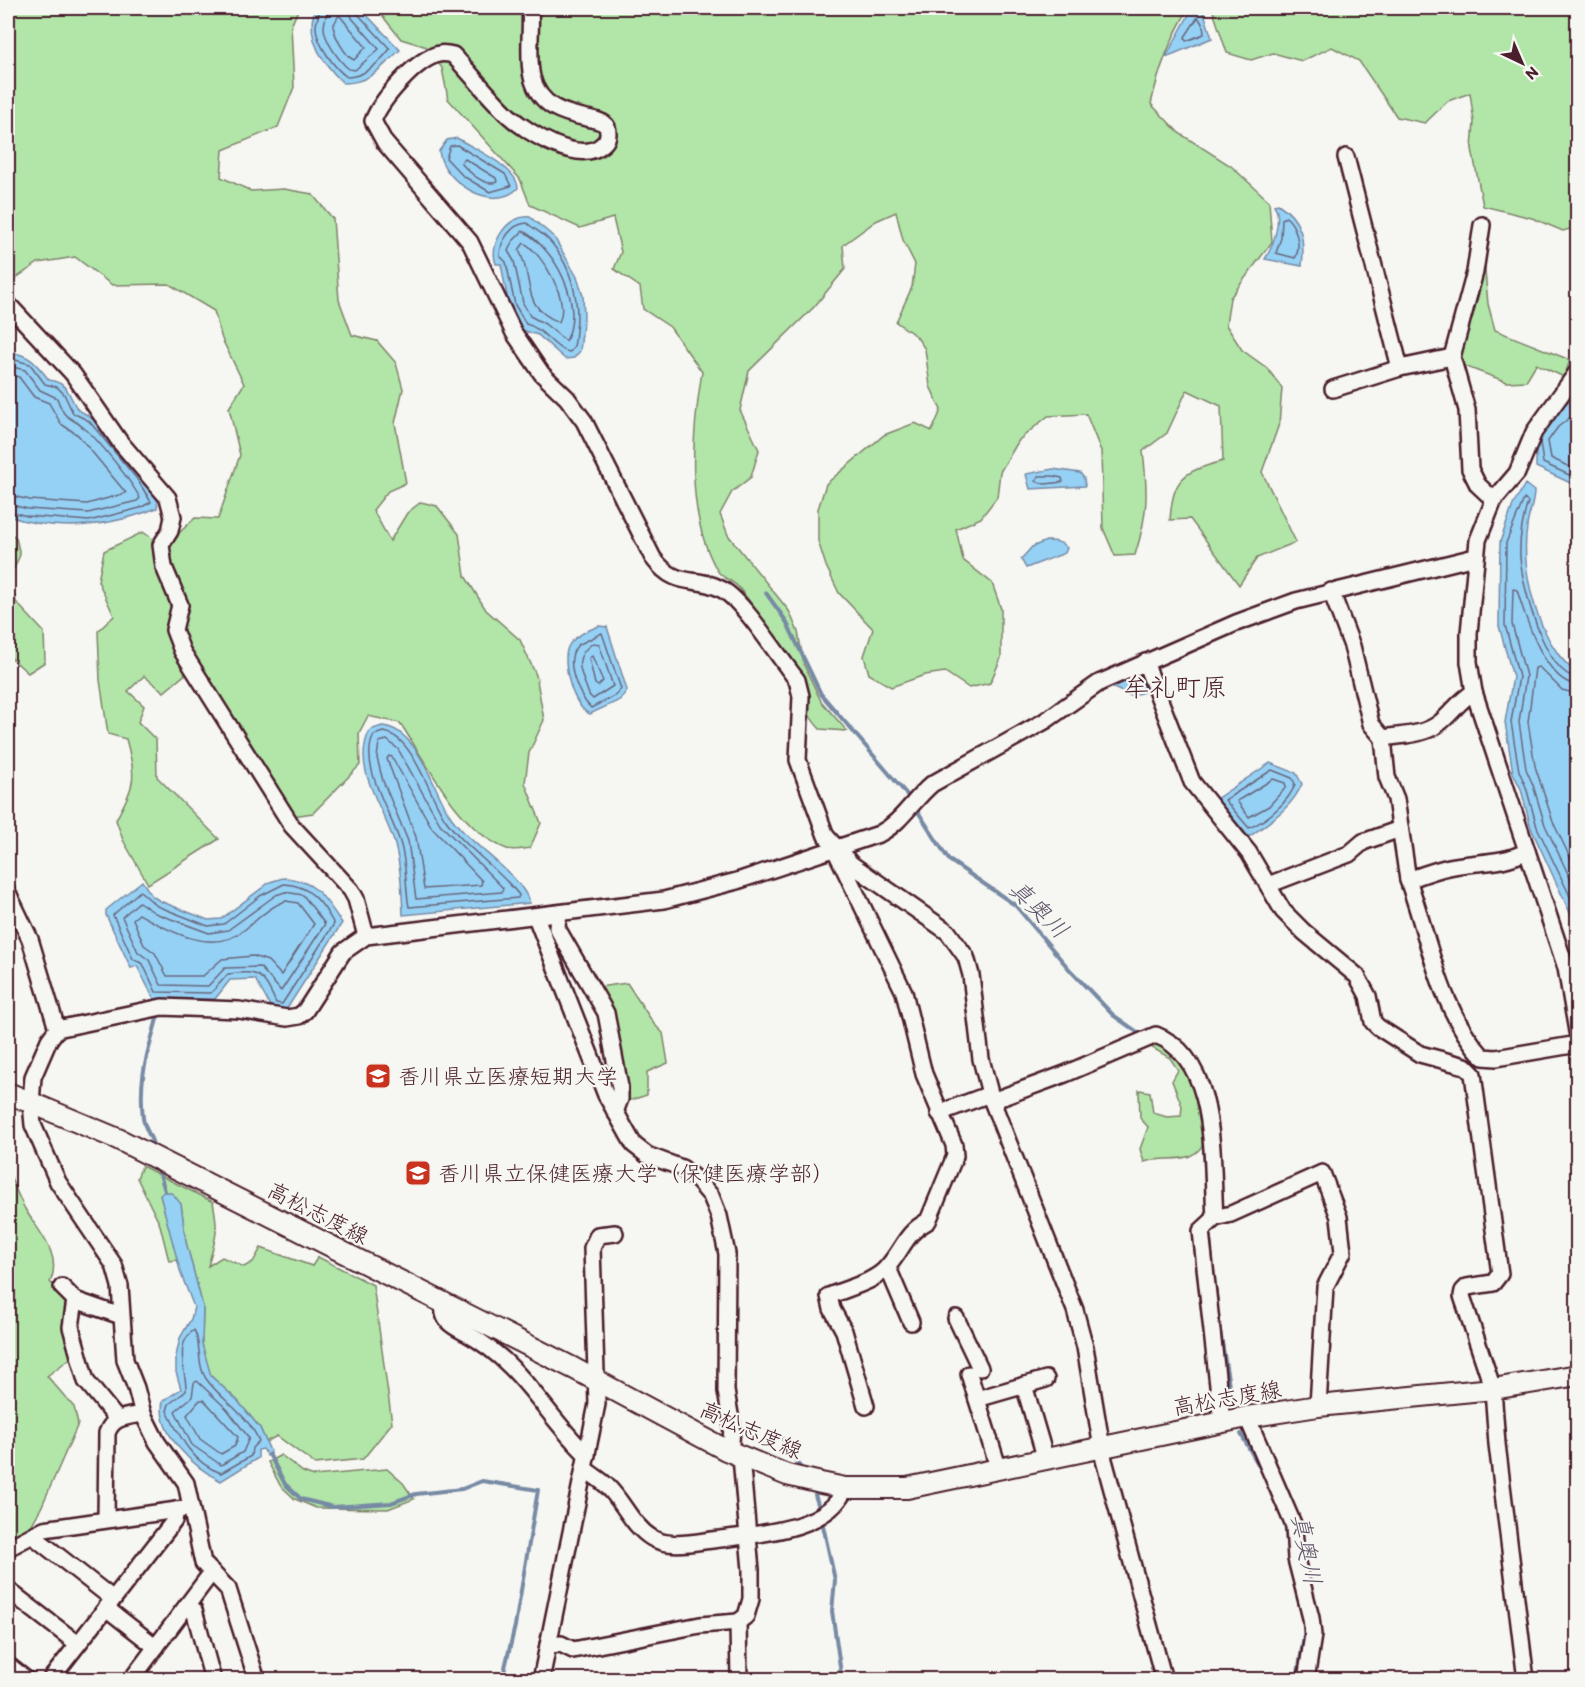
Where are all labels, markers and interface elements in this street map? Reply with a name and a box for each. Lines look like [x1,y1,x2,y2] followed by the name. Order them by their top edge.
[1492,33,1552,93] north arrow
[1522,63,1543,84] text: N
[1123,671,1227,703] district label: 牟礼町原
[1003,874,1075,944] water label: 真奥川
[363,1061,393,1091] school or university icon: 香川県立医療短期大学
[398,1063,618,1090] place label: 香川県立医療短期大学
[403,1158,433,1188] school or university icon: 香川県立保健医療大学（保健医療学部）
[438,1160,834,1187] place label: 香川県立保健医療大学（保健医療学部）
[263,1176,373,1250] street label: 高松志度線
[1170,1375,1284,1421] street label: 高松志度線
[695,1395,807,1465] street label: 高松志度線
[1286,1511,1328,1587] water label: 真奥川

